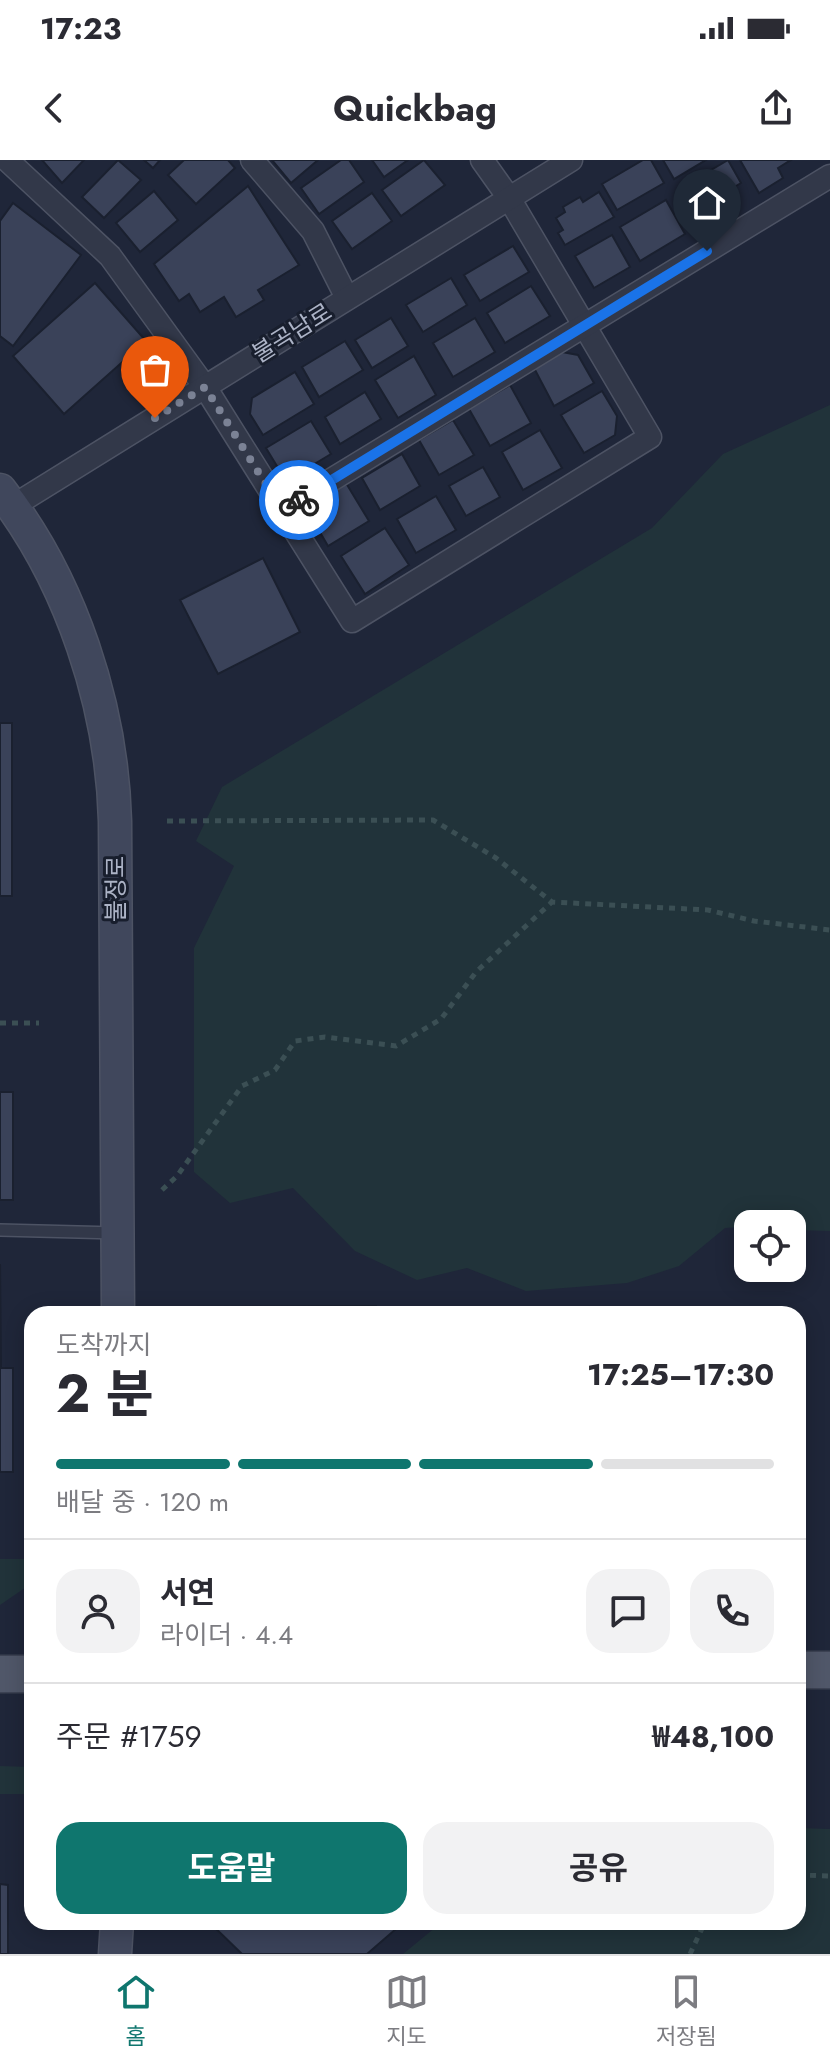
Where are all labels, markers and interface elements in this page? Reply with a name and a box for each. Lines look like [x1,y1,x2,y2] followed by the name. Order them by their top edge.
[40,7,121,50] text: 17:23
[333,82,497,134] text: Quickbag
[32,86,76,130] icon: back
[754,86,798,130] icon: share
[673,169,741,251] pin
[685,181,729,225] icon: home
[245,294,338,371] street label: 불곡남로
[121,336,189,418] pin
[133,348,177,392] icon: bag
[259,460,339,540] courier
[277,478,321,522] icon: bike
[98,856,133,922] street label: 불정로
[734,1210,806,1282] map controls
[734,1210,806,1282] button: locate
[56,1326,152,1364] text: 도착까지
[587,1353,774,1396] text: 17:25–17:30
[56,1356,154,1432] text: 2 분
[56,1483,229,1521] text: 배달 중 · 120 m
[56,1569,140,1653] button: person
[586,1569,670,1653] button: chat
[690,1569,774,1653] button: phone
[160,1571,215,1614] text: 서연
[160,1616,293,1654] text: 라이더 · 4.4
[56,1715,202,1758] text: 주문 #1759
[652,1715,774,1758] text: ₩48,100
[56,1822,407,1914] button: 도움말
[423,1822,774,1914] button: 공유
[114,1970,158,2052] tab: 홈
[385,1970,429,2052] tab: 지도
[656,1970,716,2052] tab: 저장됨

